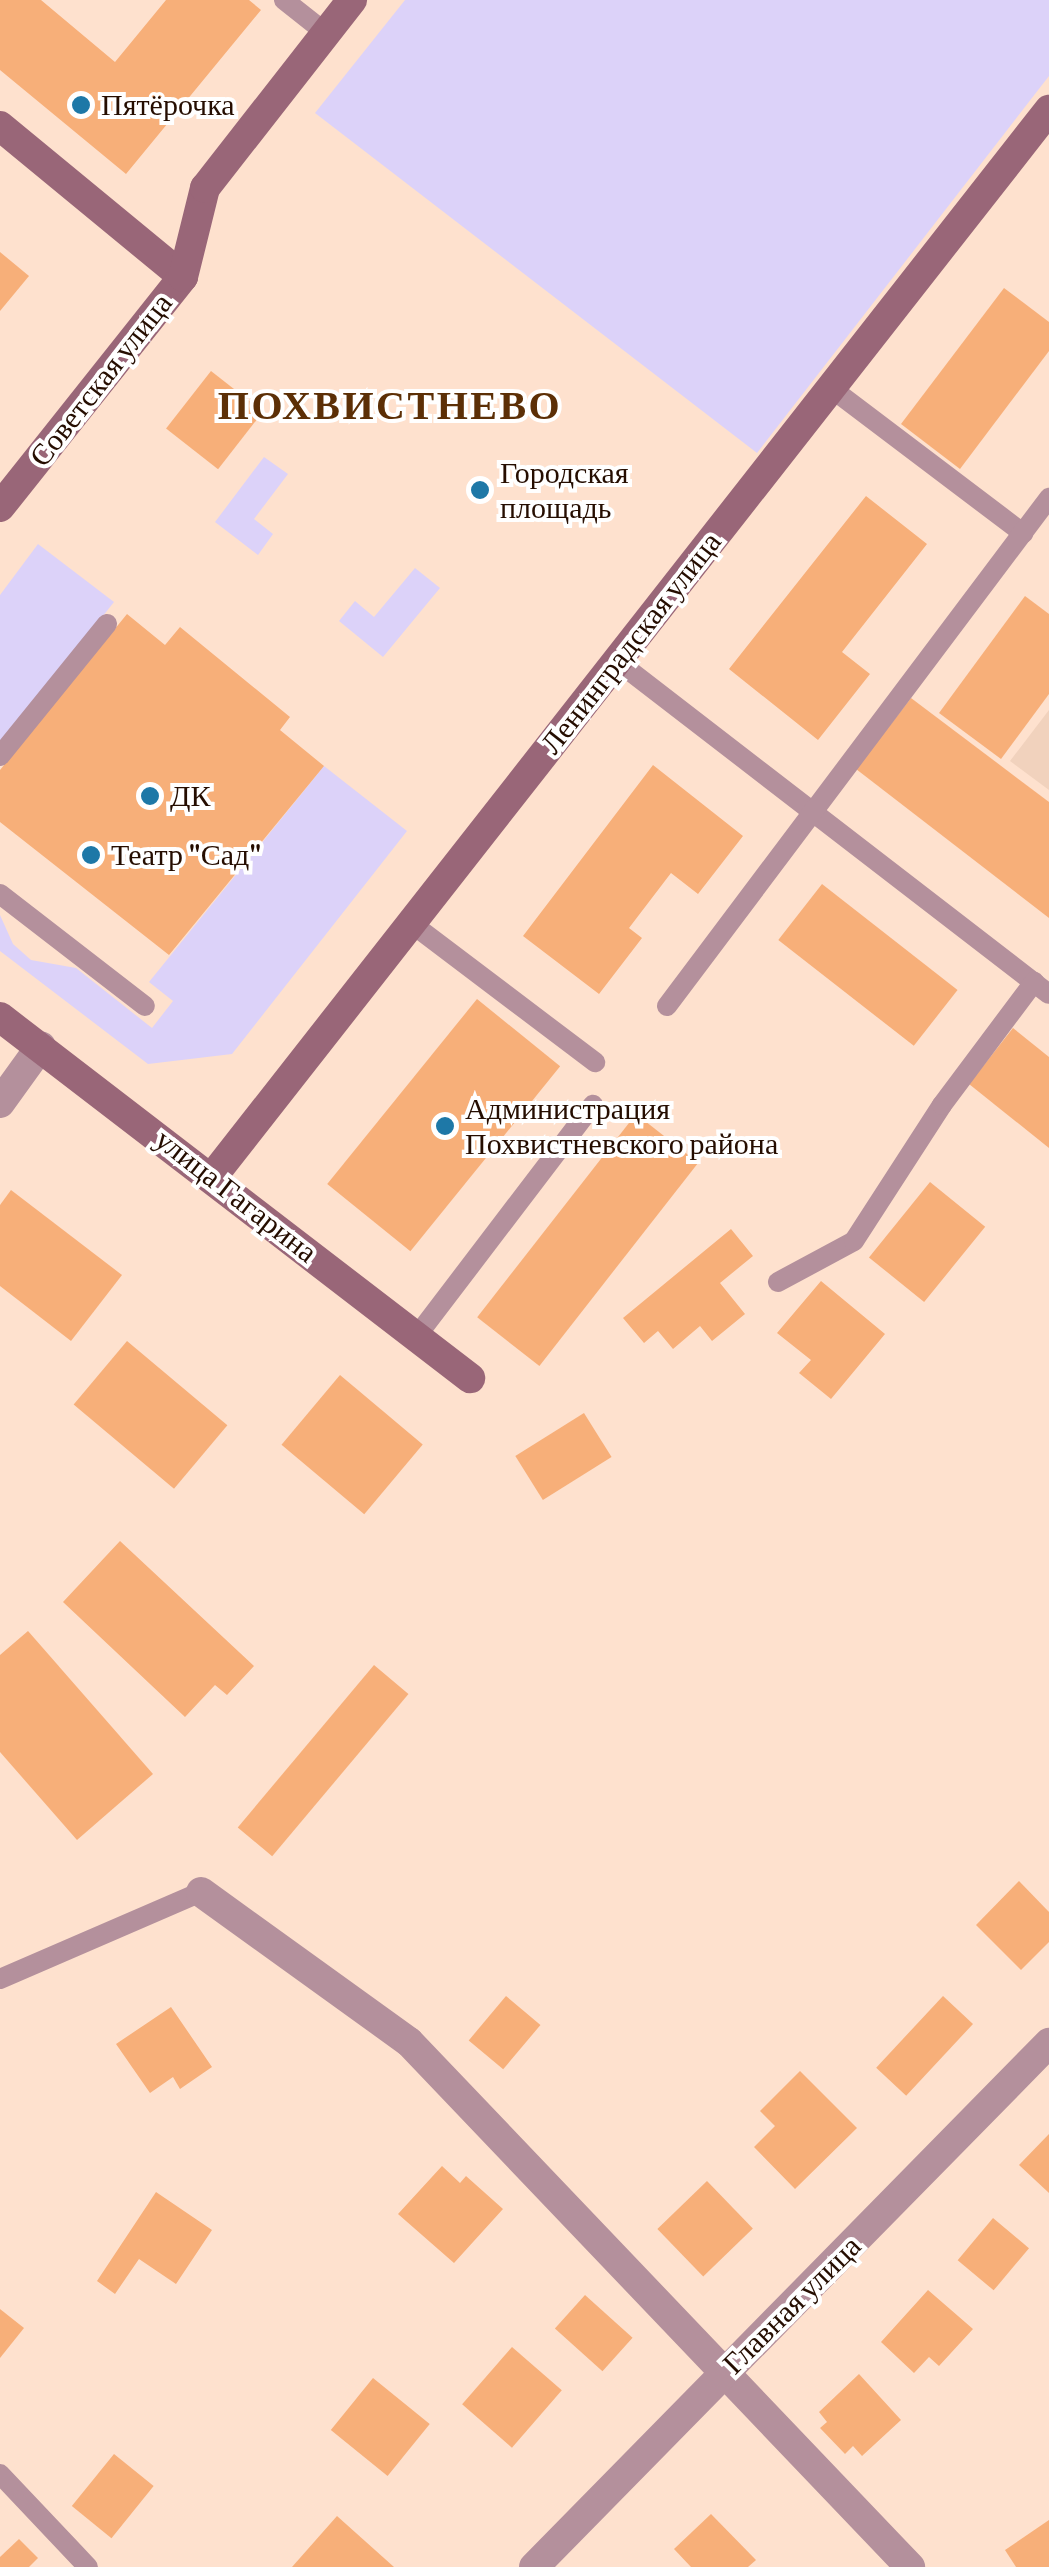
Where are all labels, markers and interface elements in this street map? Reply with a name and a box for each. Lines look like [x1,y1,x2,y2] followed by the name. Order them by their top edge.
[101,87,235,123] place label: Пятёрочка
[70,94,92,116] marker: Пятёрочка
[22,286,180,474] street label: Советская улица
[218,382,562,430] district label: ПОХВИСТНЕВО
[500,455,629,526] place label: Городская площадь
[469,479,491,501] marker: Городская площадь
[533,525,729,761] street label: Ленинградская улица
[170,778,210,814] place label: ДК
[139,785,161,807] marker: ДК
[111,837,262,873] place label: Театр "Сад"
[80,844,102,866] marker: Театр "Сад"
[465,1091,778,1162] place label: Администрация Похвистневского района
[434,1115,456,1137] marker: Администрация Похвистневского района
[148,1122,324,1270] street label: улица Гагарина
[715,2228,869,2382] street label: Главная улица

